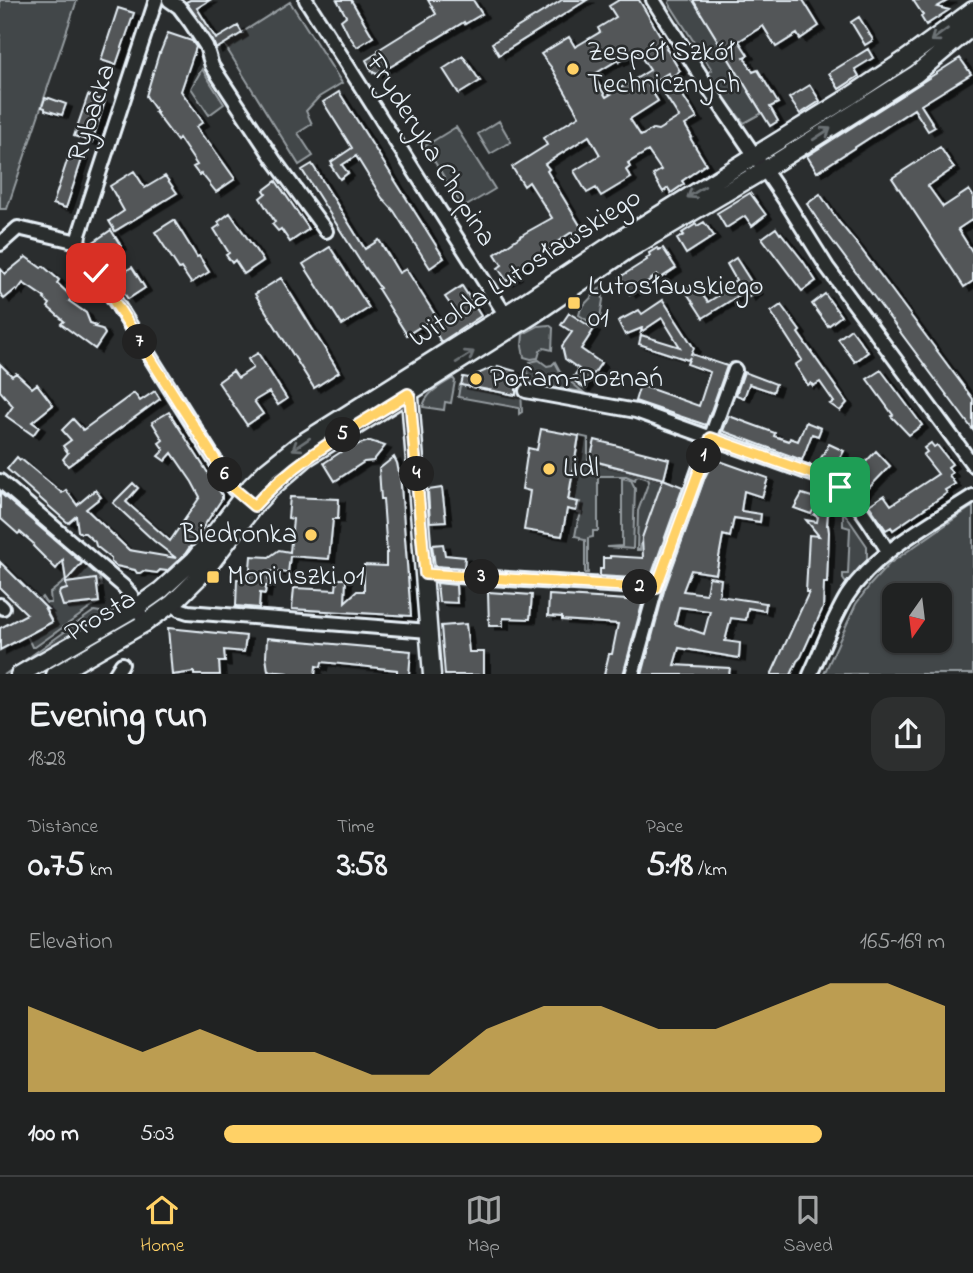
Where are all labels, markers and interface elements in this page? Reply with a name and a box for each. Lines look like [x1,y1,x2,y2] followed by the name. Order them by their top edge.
[931,27,949,42] one-way arrow
[587,33,740,106] place label: Zespół Szkół Technicznych
[354,46,506,255] street label: Fryderyka Chopina
[58,59,128,167] street label: Rybacka
[565,61,581,77] marker: Zespół Szkół Technicznych
[811,126,831,140] one-way arrow
[402,178,650,360] street label: Witolda Lutosławskiego
[687,186,707,200] one-way arrow
[66,243,126,303] pin
[77,254,115,292] icon: check
[588,267,764,340] place label: Lutosławskiego 01
[566,295,582,311] marker: Lutosławskiego 01
[122,324,158,360] pin: 7
[136,328,143,355] text: 7
[455,350,475,364] one-way arrow
[490,359,663,400] place label: Pofam-Poznań
[468,371,484,387] marker: Pofam-Poznań
[326,418,360,452] pin: 5
[337,421,348,448] text: 5
[292,437,311,451] one-way arrow
[686,438,722,474] pin: 1
[700,442,707,469] text: 1
[563,449,599,490] place label: Lidl
[400,456,434,491] pin: 4
[810,457,870,517] pin
[208,458,243,492] pin: 6
[413,460,420,487] text: 4
[220,461,229,488] text: 6
[541,461,557,477] marker: Lidl
[821,468,859,506] icon: arrive
[179,515,297,556] place label: Biedronka
[303,527,319,543] marker: Biedronka
[227,557,365,598] place label: Moniuszki 01
[464,560,500,594] pin: 3
[478,563,485,590] text: 3
[205,569,221,585] marker: Moniuszki 01
[622,570,658,604] pin: 2
[635,573,644,600] text: 2
[58,580,144,654] street label: Prosta
[882,583,952,653] north arrow
[882,583,952,653] map controls
[28,689,207,745] text: Evening run
[871,697,945,771] button: share
[28,743,66,776] text: 18:28
[28,814,98,841] text: Distance
[337,814,375,841] text: Time
[646,814,683,841] text: Pace
[28,841,85,892] text: 0.75
[337,841,388,892] text: 3:58
[646,841,693,892] text: 5:18
[85,857,113,884] text: km
[693,857,727,884] text: /km
[28,926,113,959] text: Elevation
[860,926,945,959] text: 165–169 m
[28,1118,79,1151] text: 100 m
[140,1118,175,1151] text: 5:03
[140,1191,184,1260] tab: Home
[465,1191,503,1260] tab: Map
[783,1191,833,1260] tab: Saved

